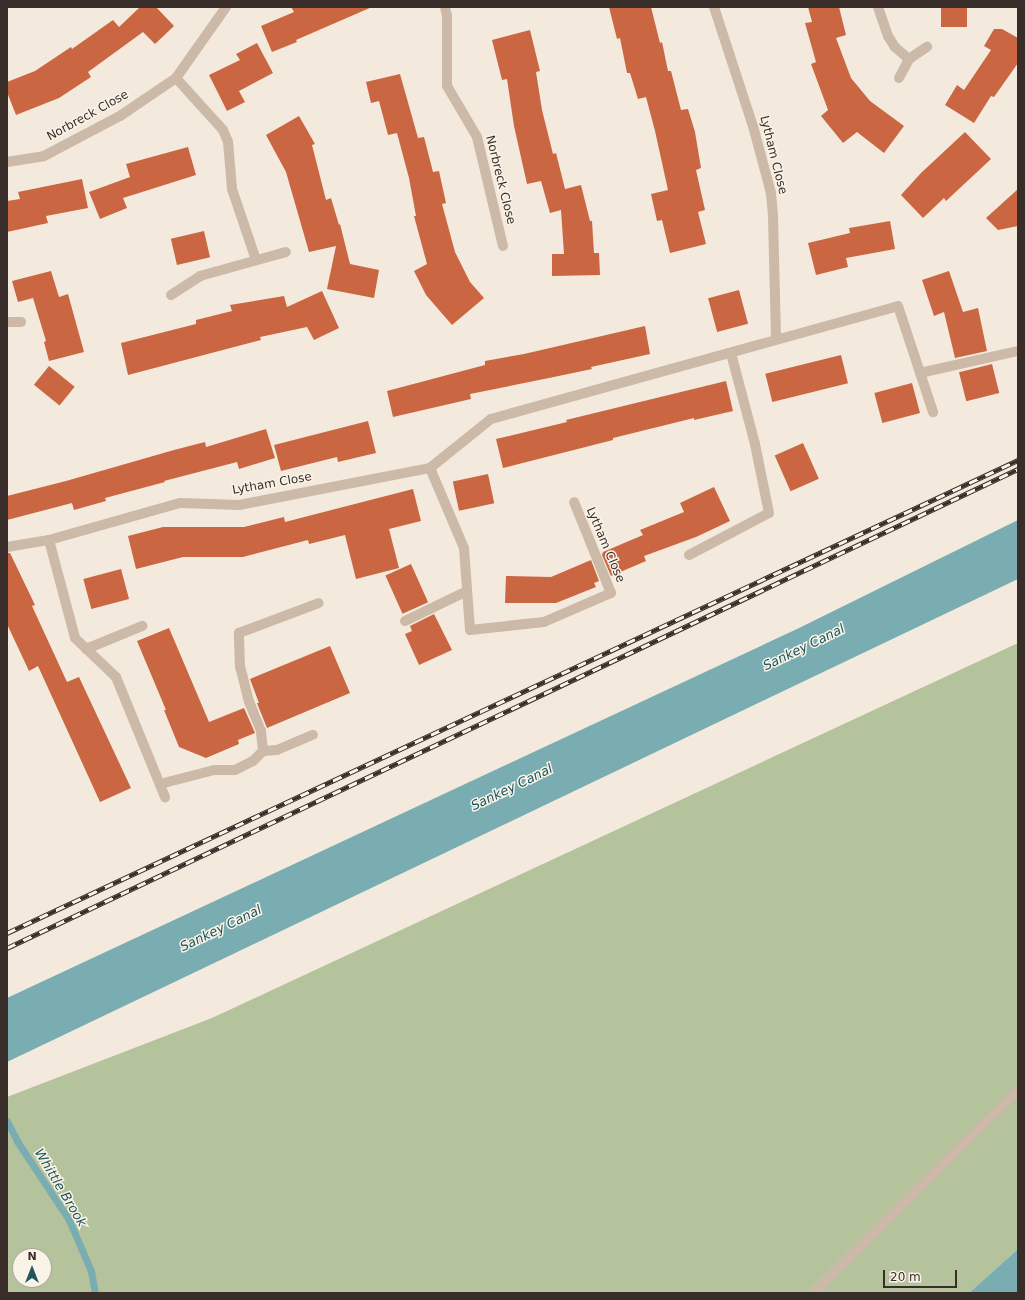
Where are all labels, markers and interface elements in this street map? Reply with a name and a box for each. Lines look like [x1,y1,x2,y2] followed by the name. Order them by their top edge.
[45,88,131,144] street label: Norbreck Close
[756,114,790,196] street label: Lytham Close
[482,134,518,226] street label: Norbreck Close
[231,470,313,498] street label: Lytham Close
[583,505,627,585] street label: Lytham Close
[761,622,847,674] water label: Sankey Canal
[469,762,555,814] water label: Sankey Canal
[178,903,264,955] water label: Sankey Canal
[31,1146,89,1230] water label: Whittle Brook
[12,1248,52,1288] north arrow
[27,1250,37,1263] text: N
[885,1262,959,1288] scale bar
[890,1270,921,1284] text: 20 m

